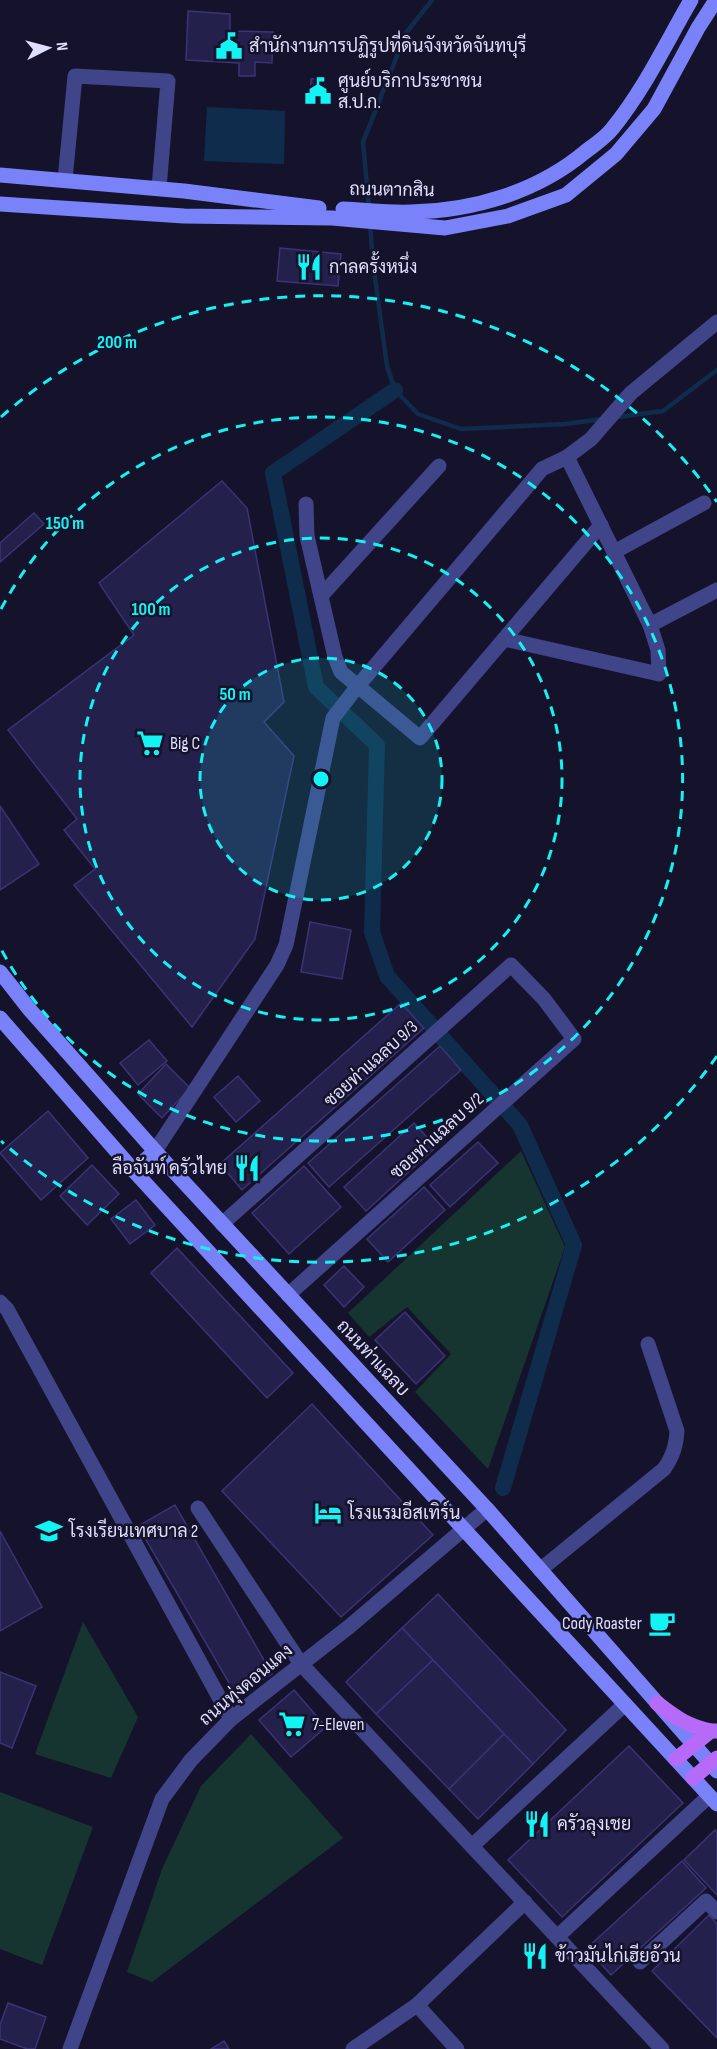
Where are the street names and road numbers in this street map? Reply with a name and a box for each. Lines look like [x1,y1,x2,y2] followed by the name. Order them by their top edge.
[349,178,435,201] street label: ถนนตากสิน
[318,1015,422,1112] street label: ซอยท่าแฉลบ 9/3
[385,1087,488,1184] street label: ซอยท่าแฉลบ 9/2
[332,1314,415,1401] street label: ถนนท่าแฉลบ
[194,1638,298,1731] street label: ถนนทุ่งดอนแดง

